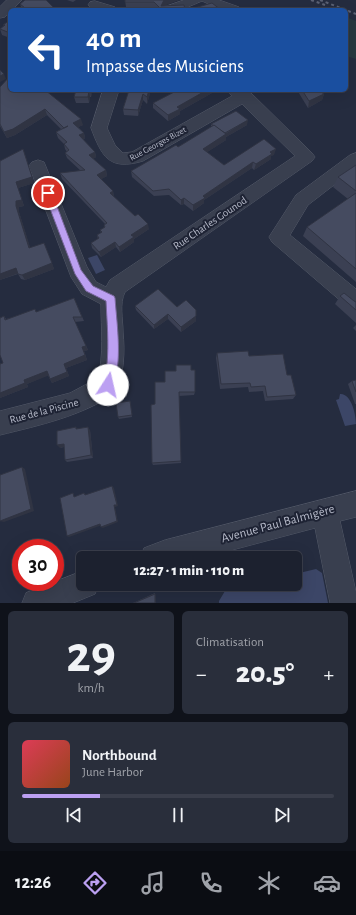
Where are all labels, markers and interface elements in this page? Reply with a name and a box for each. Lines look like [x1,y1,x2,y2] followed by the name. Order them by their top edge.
[20,24,72,76] icon: left
[86,25,142,53] text: 40 m
[86,58,244,76] text: Impasse des Musiciens
[128,125,188,163] street label: Rue Georges Bizet
[31,176,65,210] pin
[37,182,59,204] icon: arrive
[171,194,249,252] street label: Rue Charles Gounod
[87,364,129,406] position arrow
[8,397,80,425] street label: Rue de la Piscine
[220,503,336,545] street label: Avenue Paul Balmigère
[12,539,64,591] speed limit sign: 30
[134,563,244,578] text: 12:27 · 1 min · 110 m
[66,629,116,681] text: 29
[196,636,264,649] text: Climatisation
[236,658,294,688] text: 20.5°
[196,663,207,685] text: −
[323,663,334,685] text: +
[78,682,104,695] text: km/h
[82,748,157,763] text: Northbound
[82,766,143,779] text: June Harbor
[63,804,85,826] icon: previous
[167,804,189,826] icon: pause
[271,804,293,826] icon: next
[81,869,109,897] icon: directions
[139,869,167,897] icon: music
[197,869,225,897] icon: phone
[255,869,283,897] icon: climate
[313,869,341,897] icon: car
[15,874,51,892] text: 12:26

